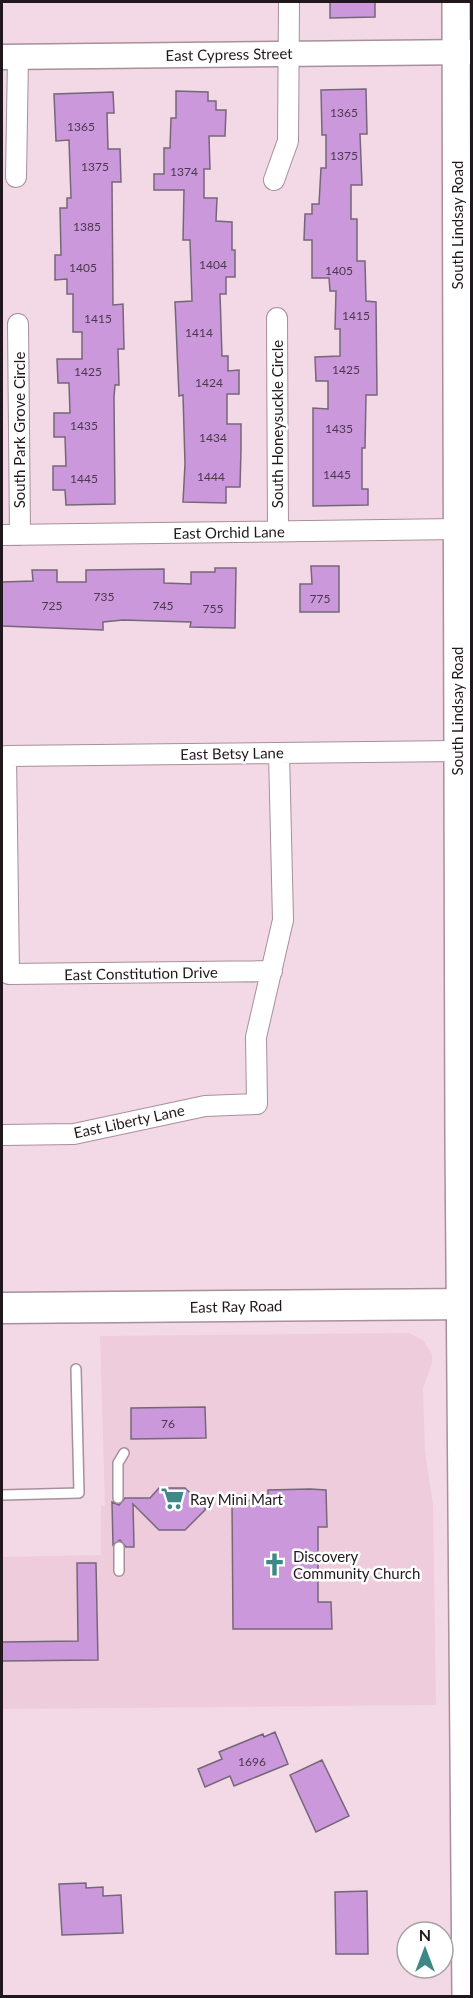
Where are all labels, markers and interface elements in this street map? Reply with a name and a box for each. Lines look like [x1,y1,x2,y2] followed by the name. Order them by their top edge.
[165,44,293,64] street label: East Cypress Street
[330,105,358,120] house number: 1365
[67,119,95,134] house number: 1365
[330,148,358,163] house number: 1375
[81,159,109,174] house number: 1375
[448,161,466,289] street label: South Lindsay Road
[170,164,198,179] house number: 1374
[73,219,101,234] house number: 1385
[199,257,227,272] house number: 1404
[69,260,97,275] house number: 1405
[325,263,353,278] house number: 1405
[342,308,370,323] house number: 1415
[84,311,112,326] house number: 1415
[185,325,213,340] house number: 1414
[268,340,286,508] street label: South Honeysuckle Circle
[10,352,28,508] street label: South Park Grove Circle
[332,362,360,377] house number: 1425
[74,364,102,379] house number: 1425
[195,375,223,390] house number: 1424
[70,418,98,433] house number: 1435
[325,421,353,436] house number: 1435
[199,430,227,445] house number: 1434
[323,467,351,482] house number: 1445
[197,469,225,484] house number: 1444
[70,471,98,486] house number: 1445
[173,522,285,542] street label: East Orchid Lane
[94,589,114,604] house number: 735
[310,591,330,606] house number: 775
[42,598,62,613] house number: 725
[153,598,173,613] house number: 745
[203,601,223,616] house number: 755
[448,647,466,775] street label: South Lindsay Road
[180,743,284,763] street label: East Betsy Lane
[64,963,218,983] street label: East Constitution Drive
[72,1100,186,1142] street label: East Liberty Lane
[189,1296,283,1316] street label: East Ray Road
[161,1416,175,1431] house number: 76
[159,1486,185,1512] supermarket icon: Ray Mini Mart
[190,1490,284,1508] place label: Ray Mini Mart
[293,1547,420,1582] place label: Discovery Community Church
[262,1552,288,1578] church icon: Discovery Community Church
[238,1754,266,1769] house number: 1696
[395,1920,455,1980] north arrow
[419,1925,431,1944] text: N

